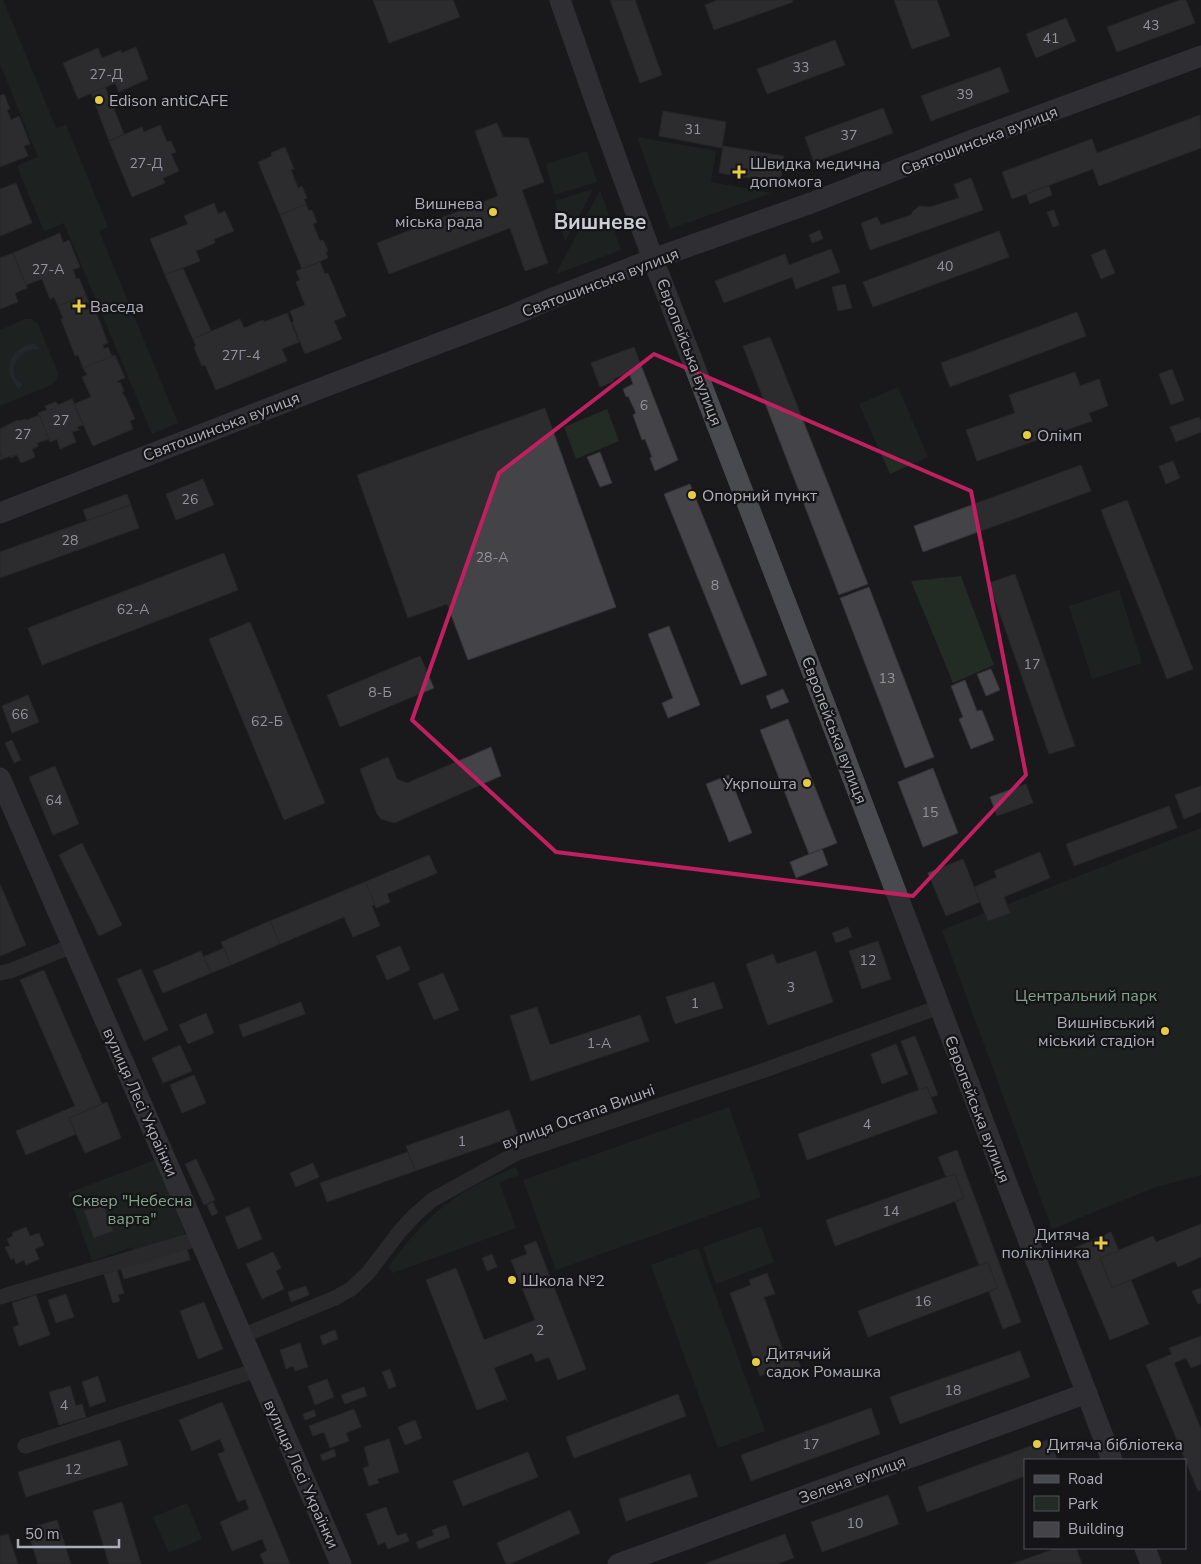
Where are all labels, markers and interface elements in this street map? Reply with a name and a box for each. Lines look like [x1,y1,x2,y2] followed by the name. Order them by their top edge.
[1143,16,1159,35] house number: 43
[1043,29,1059,48] house number: 41
[793,58,809,77] house number: 33
[89,65,123,84] house number: 27-Д
[957,85,973,104] house number: 39
[109,90,228,112] place label: Edison antiCAFE
[93,94,105,106] marker: Edison antiCAFE
[898,101,1061,181] street label: Святошинська вулиця
[685,120,701,139] house number: 31
[841,126,857,145] house number: 37
[750,153,880,193] place label: Швидка медична допомога
[129,154,163,173] house number: 27-Д
[732,165,746,179] marker: Швидка медична допомога
[395,193,483,233] place label: Вишнева міська рада
[487,206,499,218] marker: Вишнева міська рада
[554,208,646,236] district label: Вишневе
[519,243,682,323] street label: Святошинська вулиця
[937,257,953,276] house number: 40
[32,260,64,279] house number: 27-А
[651,276,727,429] street label: Європейська вулиця
[90,296,144,318] place label: Васеда
[72,299,86,313] marker: Васеда
[222,346,260,365] house number: 27Г-4
[140,387,303,467] street label: Святошинська вулиця
[640,396,648,415] house number: 6
[53,411,69,430] house number: 27
[15,425,31,444] house number: 27
[1037,425,1082,447] place label: Олімп
[1021,429,1033,441] marker: Олімп
[702,485,818,507] place label: Опорний пункт
[686,489,698,501] marker: Опорний пункт
[182,490,198,509] house number: 26
[62,531,78,550] house number: 28
[476,548,508,567] house number: 28-А
[711,576,719,595] house number: 8
[117,600,149,619] house number: 62-А
[796,654,872,807] street label: Європейська вулиця
[1024,655,1040,674] house number: 17
[879,669,895,688] house number: 13
[368,683,392,702] house number: 8-Б
[12,705,28,724] house number: 66
[251,712,283,731] house number: 62-Б
[722,773,797,795] place label: Укрпошта
[801,777,813,789] marker: Укрпошта
[46,791,62,810] house number: 64
[922,803,938,822] house number: 15
[860,951,876,970] house number: 12
[787,978,795,997] house number: 3
[1015,985,1157,1007] park label: Центральний парк
[691,994,699,1013] house number: 1
[1038,1012,1155,1052] place label: Вишнівський міський стадіон
[97,1025,183,1180] street label: вулиця Лесі Українки
[1159,1025,1171,1037] marker: Вишнівський міський стадіон
[939,1033,1015,1186] street label: Європейська вулиця
[587,1034,611,1053] house number: 1-А
[499,1079,658,1155] street label: вулиця Остапа Вишні
[863,1115,871,1134] house number: 4
[458,1132,466,1151] house number: 1
[72,1190,192,1230] park label: Сквер "Небесна варта"
[883,1202,899,1221] house number: 14
[1001,1224,1090,1264] place label: Дитяча полікліника
[1094,1236,1108,1250] marker: Дитяча полікліника
[522,1270,605,1292] place label: Школа №2
[506,1274,518,1286] marker: Школа №2
[915,1292,931,1311] house number: 16
[536,1321,544,1340] house number: 2
[766,1343,881,1383] place label: Дитячий садок Ромашка
[750,1356,762,1368] marker: Дитячий садок Ромашка
[945,1381,961,1400] house number: 18
[60,1396,68,1415] house number: 4
[258,1397,344,1552] street label: вулиця Лесі Українки
[1047,1434,1183,1456] place label: Дитяча бібліотека
[803,1435,819,1454] house number: 17
[1031,1438,1043,1450] marker: Дитяча бібліотека
[796,1450,909,1509] street label: Зелена вулиця
[1024,1459,1186,1549] legend
[65,1460,81,1479] house number: 12
[1068,1469,1103,1489] text: Road
[1068,1494,1098,1514] text: Park
[847,1514,863,1533] house number: 10
[18,1516,119,1548] scale bar
[1068,1519,1124,1539] text: Building
[25,1524,60,1544] text: 50 m

